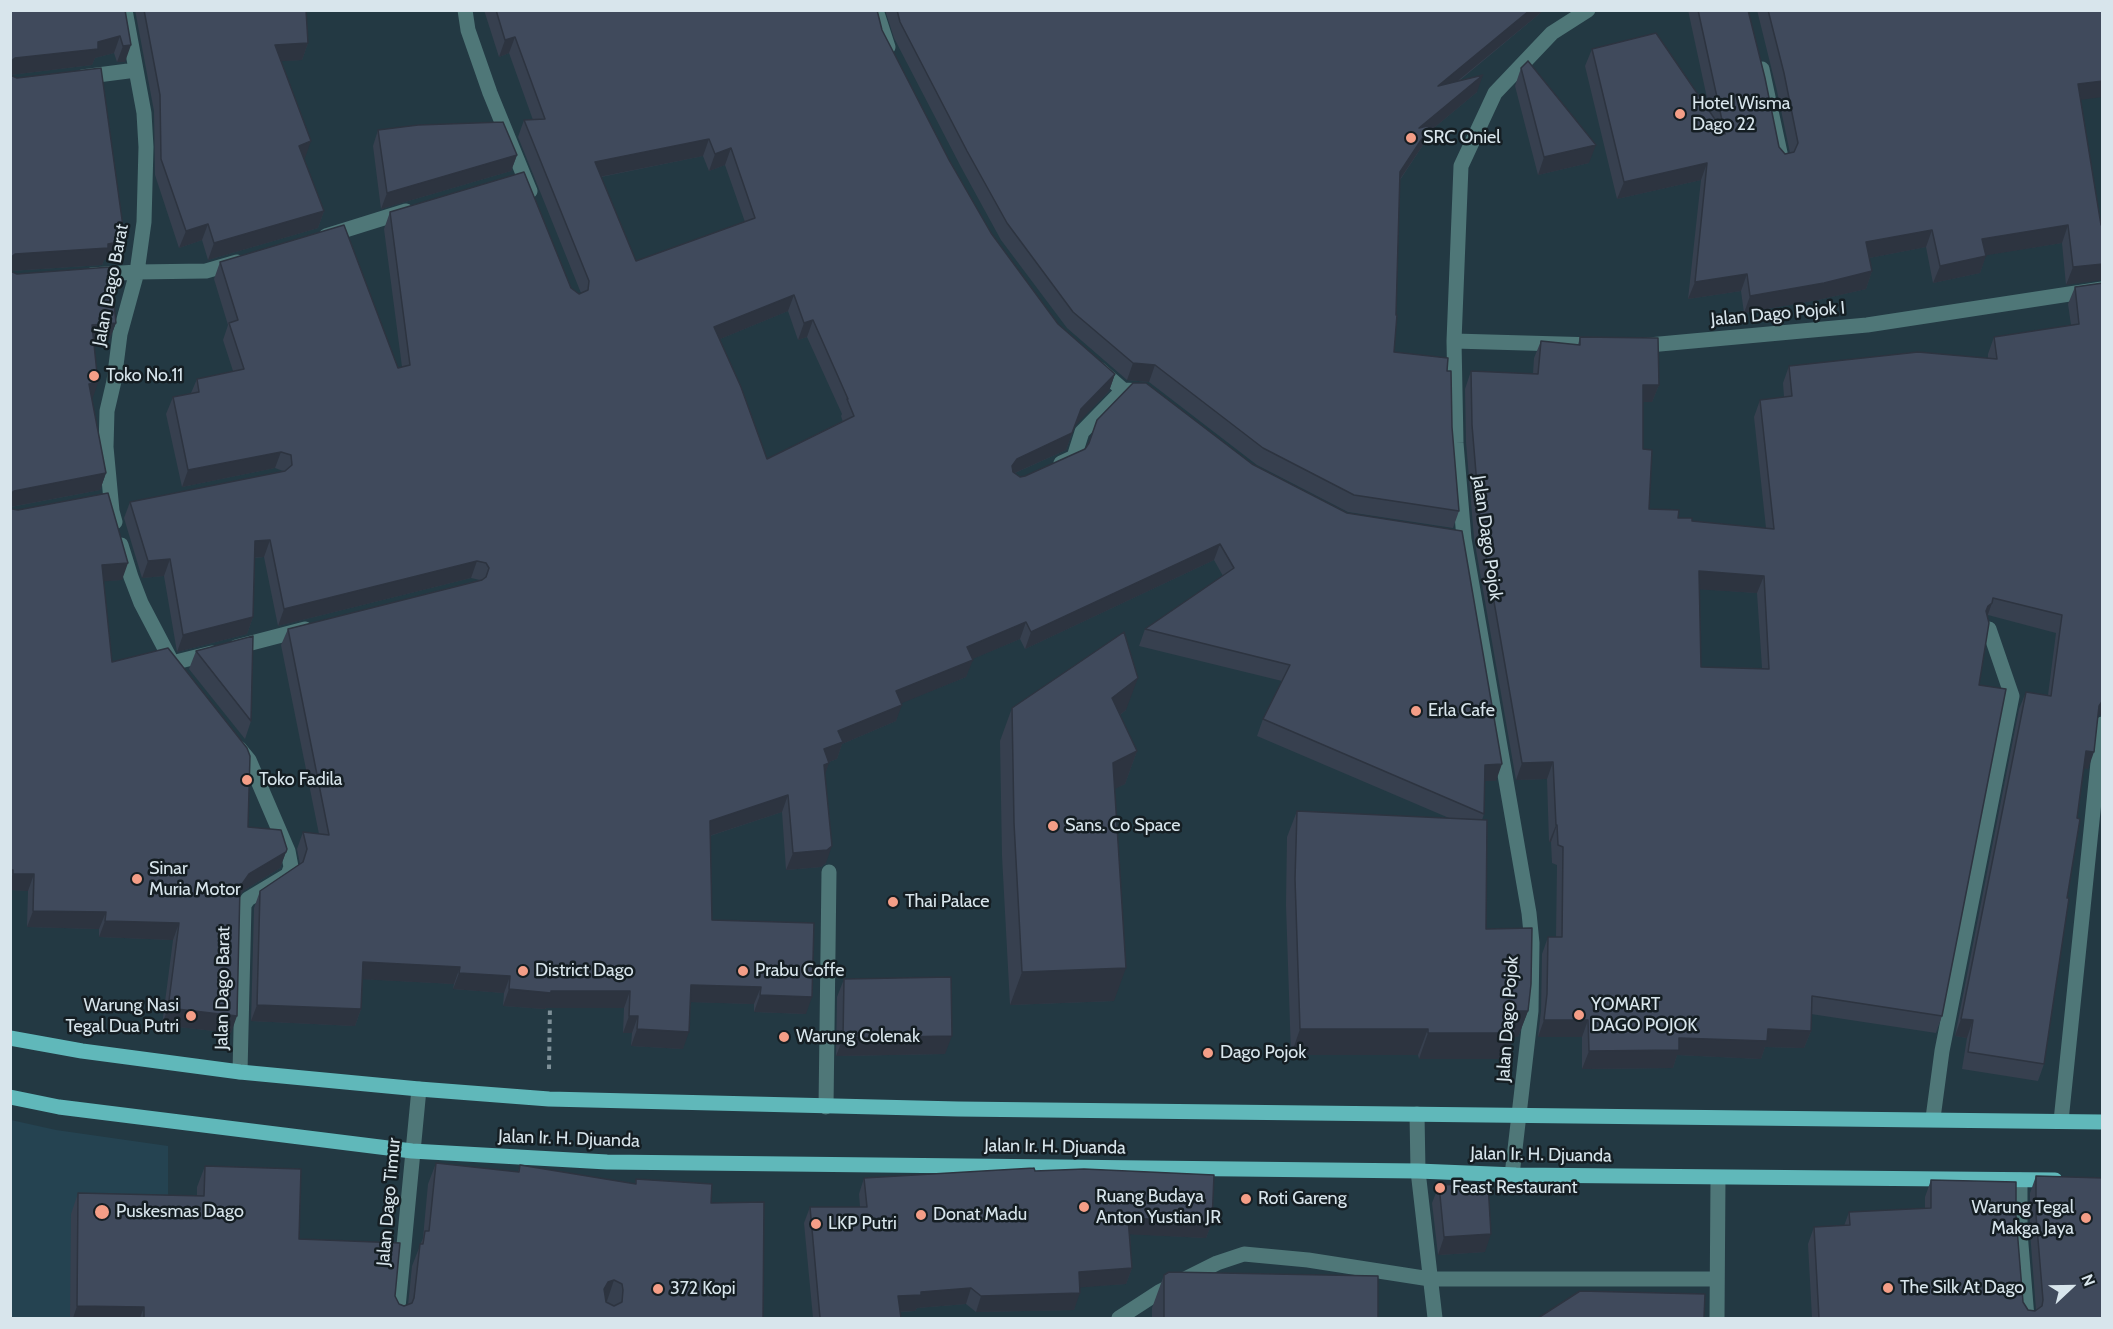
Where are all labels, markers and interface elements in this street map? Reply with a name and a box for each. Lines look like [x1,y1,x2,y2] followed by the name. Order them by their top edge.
[1692,93,1790,136] place label: Hotel Wisma Dago 22
[1673,107,1687,121] marker: Hotel Wisma Dago 22
[1423,127,1501,149] place label: SRC Oniel
[1404,131,1418,145] marker: SRC Oniel
[89,222,133,348] street label: Jalan Dago Barat
[1710,297,1846,331] street label: Jalan Dago Pojok I
[106,365,183,387] place label: Toko No.11
[87,369,101,383] marker: Toko No.11
[1468,474,1506,602] street label: Jalan Dago Pojok
[1428,700,1495,722] place label: Erla Cafe
[1409,704,1423,718] marker: Erla Cafe
[259,769,342,791] place label: Toko Fadila
[240,773,254,787] marker: Toko Fadila
[1065,815,1181,837] place label: Sans. Co Space
[1046,819,1060,833] marker: Sans. Co Space
[149,858,241,900] place label: Sinar Muria Motor
[130,872,144,886] marker: Sinar Muria Motor
[905,891,990,913] place label: Thai Palace
[886,895,900,909] marker: Thai Palace
[211,926,235,1050] street label: Jalan Dago Barat
[1493,955,1523,1083] street label: Jalan Dago Pojok
[535,960,634,982] place label: District Dago
[755,960,844,982] place label: Prabu Coffe
[516,964,530,978] marker: District Dago
[736,964,750,978] marker: Prabu Coffe
[1591,994,1698,1036] place label: YOMART DAGO POJOK
[65,995,179,1038] place label: Warung Nasi Tegal Dua Putri
[1572,1008,1586,1022] marker: YOMART DAGO POJOK
[184,1009,198,1023] marker: Warung Nasi Tegal Dua Putri
[796,1026,920,1048] place label: Warung Colenak
[777,1030,791,1044] marker: Warung Colenak
[1220,1042,1306,1064] place label: Dago Pojok
[1201,1046,1215,1060] marker: Dago Pojok
[498,1126,640,1152] street label: Jalan Ir. H. Djuanda
[984,1135,1126,1159] street label: Jalan Ir. H. Djuanda
[373,1137,405,1267] street label: Jalan Dago Timur
[1470,1143,1612,1167] street label: Jalan Ir. H. Djuanda
[1452,1177,1578,1199] place label: Feast Restaurant
[1433,1181,1447,1195] marker: Feast Restaurant
[1096,1186,1221,1228] place label: Ruang Budaya Anton Yustian JR
[1258,1188,1347,1210] place label: Roti Gareng
[1239,1192,1253,1206] marker: Roti Gareng
[1972,1197,2074,1240] place label: Warung Tegal Makga Jaya
[1077,1200,1091,1214] marker: Ruang Budaya Anton Yustian JR
[116,1201,244,1223] place label: Puskesmas Dago
[93,1203,111,1221] marker: Puskesmas Dago
[933,1204,1027,1226] place label: Donat Madu
[914,1208,928,1222] marker: Donat Madu
[2079,1211,2093,1225] marker: Warung Tegal Makga Jaya
[828,1213,897,1235] place label: LKP Putri
[809,1217,823,1231] marker: LKP Putri
[2041,1257,2101,1317] north arrow
[2077,1271,2099,1289] text: N
[1900,1277,2024,1299] place label: The Silk At Dago
[670,1278,736,1300] place label: 372 Kopi
[1881,1281,1895,1295] marker: The Silk At Dago
[651,1282,665,1296] marker: 372 Kopi

